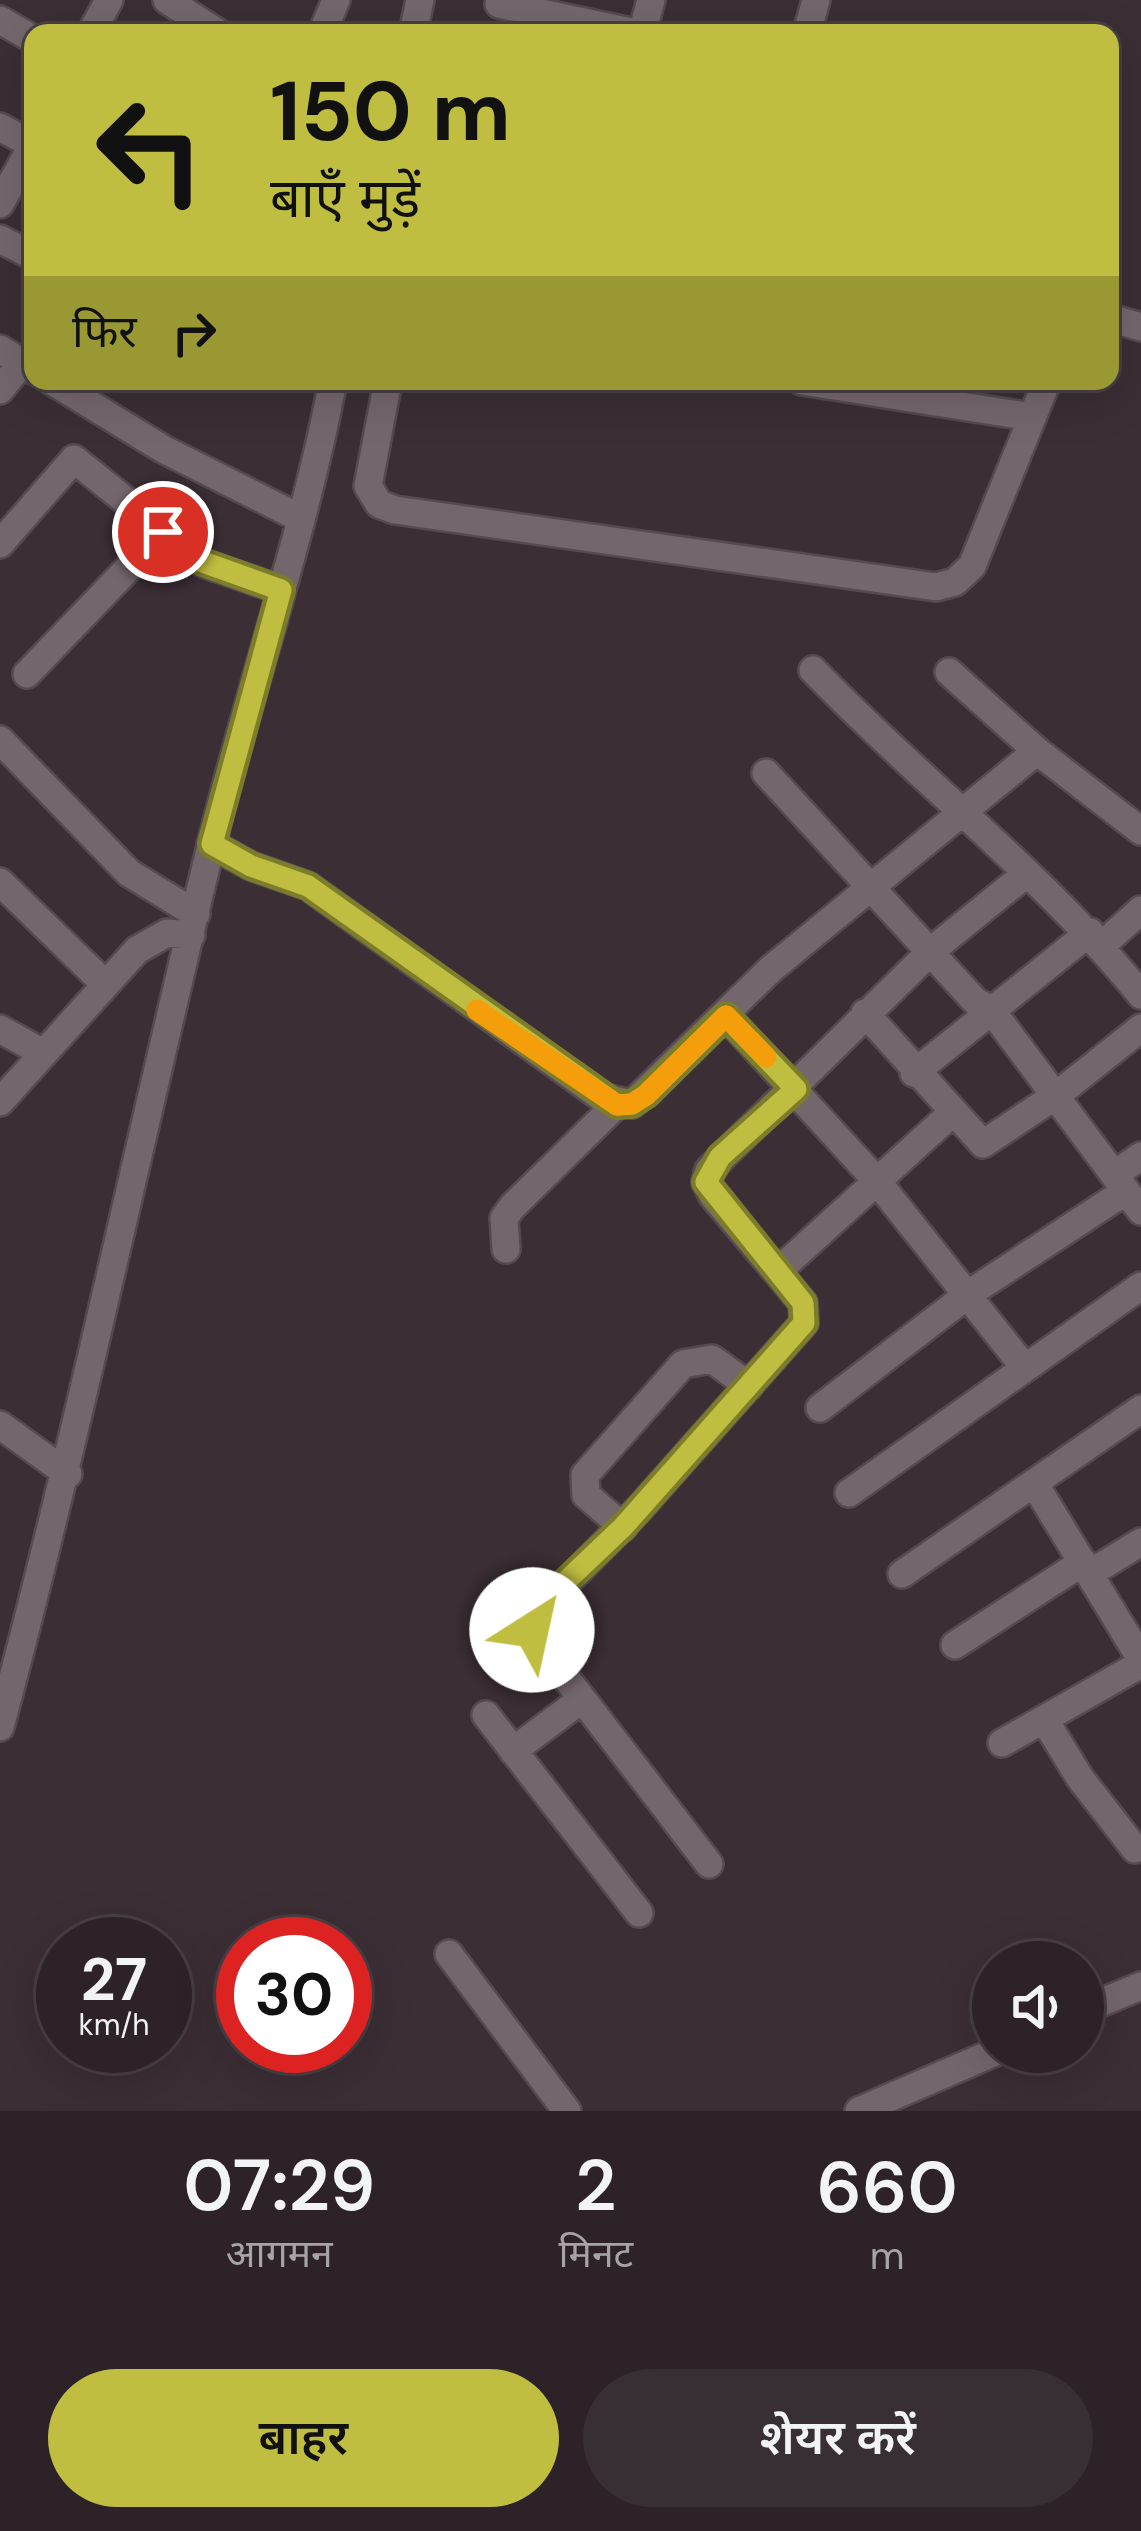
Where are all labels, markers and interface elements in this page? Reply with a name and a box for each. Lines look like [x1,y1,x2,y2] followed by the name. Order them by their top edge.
[270,57,511,166] text: 150 m
[72,72,228,228] icon: left
[270,163,420,234] text: बाएँ मुड़ें
[161,300,227,366] icon: right
[72,302,137,361] text: फिर
[112,481,214,583] pin
[130,499,196,565] icon: arrive
[469,1567,595,1693] position arrow
[216,1917,372,2073] speed limit sign: 30
[81,1940,147,2019] text: 27
[972,1941,1104,2073] map controls
[972,1941,1104,2073] button: sound
[79,2005,149,2044] text: km/h
[183,2139,375,2232] text: 07:29
[575,2139,617,2232] text: 2
[816,2141,958,2234] text: 660
[226,2228,333,2279] text: आगमन
[558,2228,633,2279] text: मिनट
[870,2230,904,2281] text: m
[48,2369,559,2507] button: बाहर
[583,2369,1093,2507] button: शेयर करें

